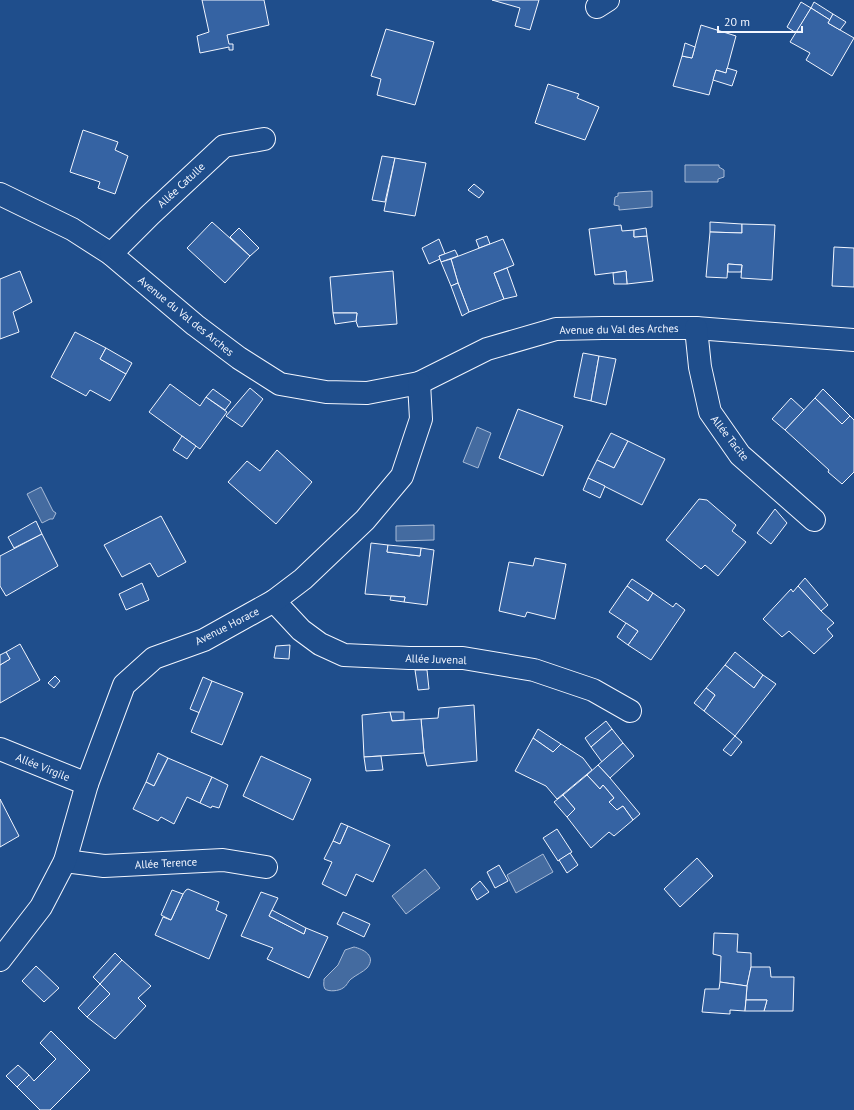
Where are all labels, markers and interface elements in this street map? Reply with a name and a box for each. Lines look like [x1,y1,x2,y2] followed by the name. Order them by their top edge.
[718,8,802,34] scale bar
[724,14,750,29] text: 20 m
[154,159,208,211] street label: Allée Catulle
[135,273,237,359] street label: Avenue du Val des Arches
[559,321,679,337] street label: Avenue du Val des Arches
[708,412,752,464] street label: Allée Tacite
[193,604,262,648] street label: Avenue Horace
[405,651,468,667] street label: Allée Juvenal
[14,750,72,784] street label: Allée Virgile
[134,854,198,872] street label: Allée Terence

